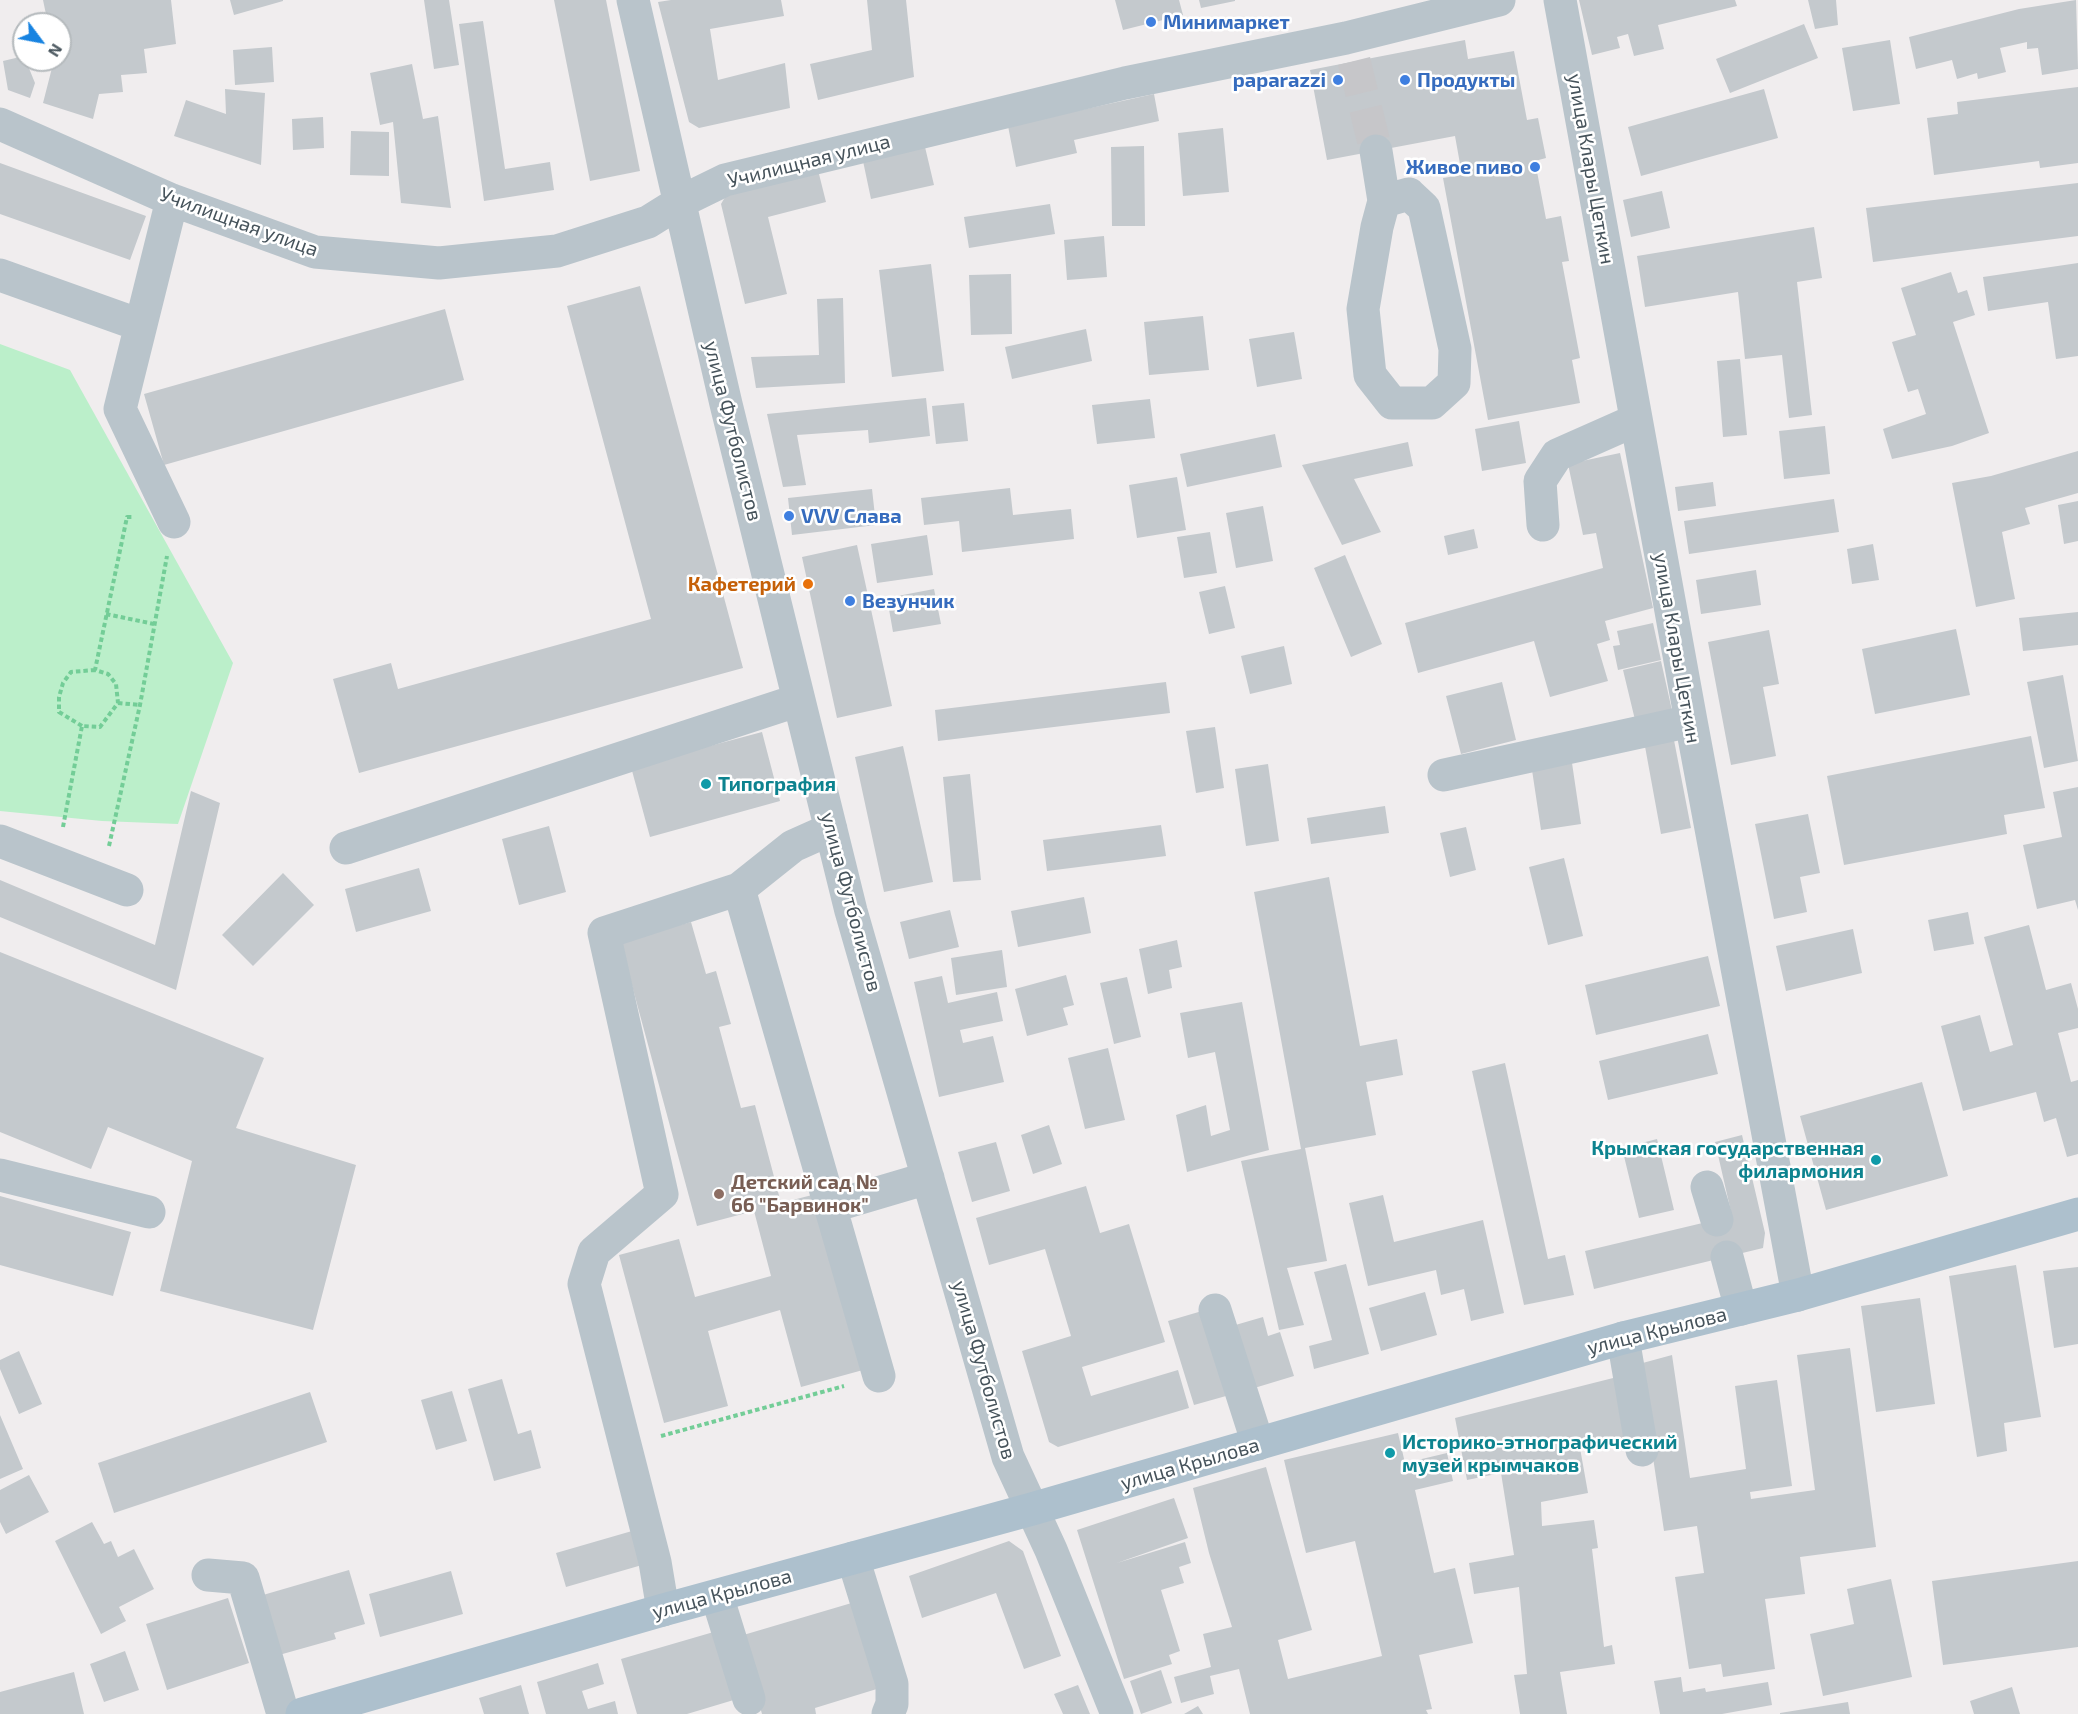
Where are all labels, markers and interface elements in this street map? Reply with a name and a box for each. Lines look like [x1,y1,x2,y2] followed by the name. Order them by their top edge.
[1163,10,1290,34] place label: Минимаркет
[12,12,72,72] north arrow
[1144,15,1158,29] marker: Минимаркет
[45,41,67,61] text: N
[1233,68,1326,92] place label: paparazzi
[1417,68,1515,92] place label: Продукты
[1562,72,1620,266] street label: улица Клары Цеткин
[1331,73,1345,87] marker: paparazzi
[1398,73,1412,87] marker: Продукты
[725,129,893,193] street label: Училищная улица
[1406,155,1523,179] place label: Живое пиво
[1528,160,1542,174] marker: Живое пиво
[157,182,321,262] street label: Училищная улица
[699,338,767,524] street label: улица Футболистов
[801,504,902,528] place label: VVV Слава
[782,509,796,523] marker: VVV Слава
[1648,551,1706,745] street label: улица Клары Цеткин
[688,572,796,596] place label: Кафетерий
[801,577,815,591] marker: Кафетерий
[862,589,955,613] place label: Везунчик
[843,594,857,608] marker: Везунчик
[718,772,836,796] place label: Типография
[699,777,713,791] marker: Типография
[815,810,887,994] street label: улица Футболистов
[1591,1136,1864,1183] place label: Крымская государственная филармония
[1869,1153,1883,1167] marker: Крымская государственная филармония
[731,1170,878,1217] place label: Детский сад № 66 "Барвинок"
[712,1187,726,1201] marker: Детский сад № 66 "Барвинок"
[947,1278,1021,1462] street label: улица Футболистов
[1585,1302,1729,1360] street label: улица Крылова
[1402,1430,1677,1477] place label: Историко-этнографический музей крымчаков
[1118,1433,1262,1495] street label: улица Крылова
[1383,1446,1397,1460] marker: Историко-этнографический музей крымчаков
[650,1564,794,1624] street label: улица Крылова

